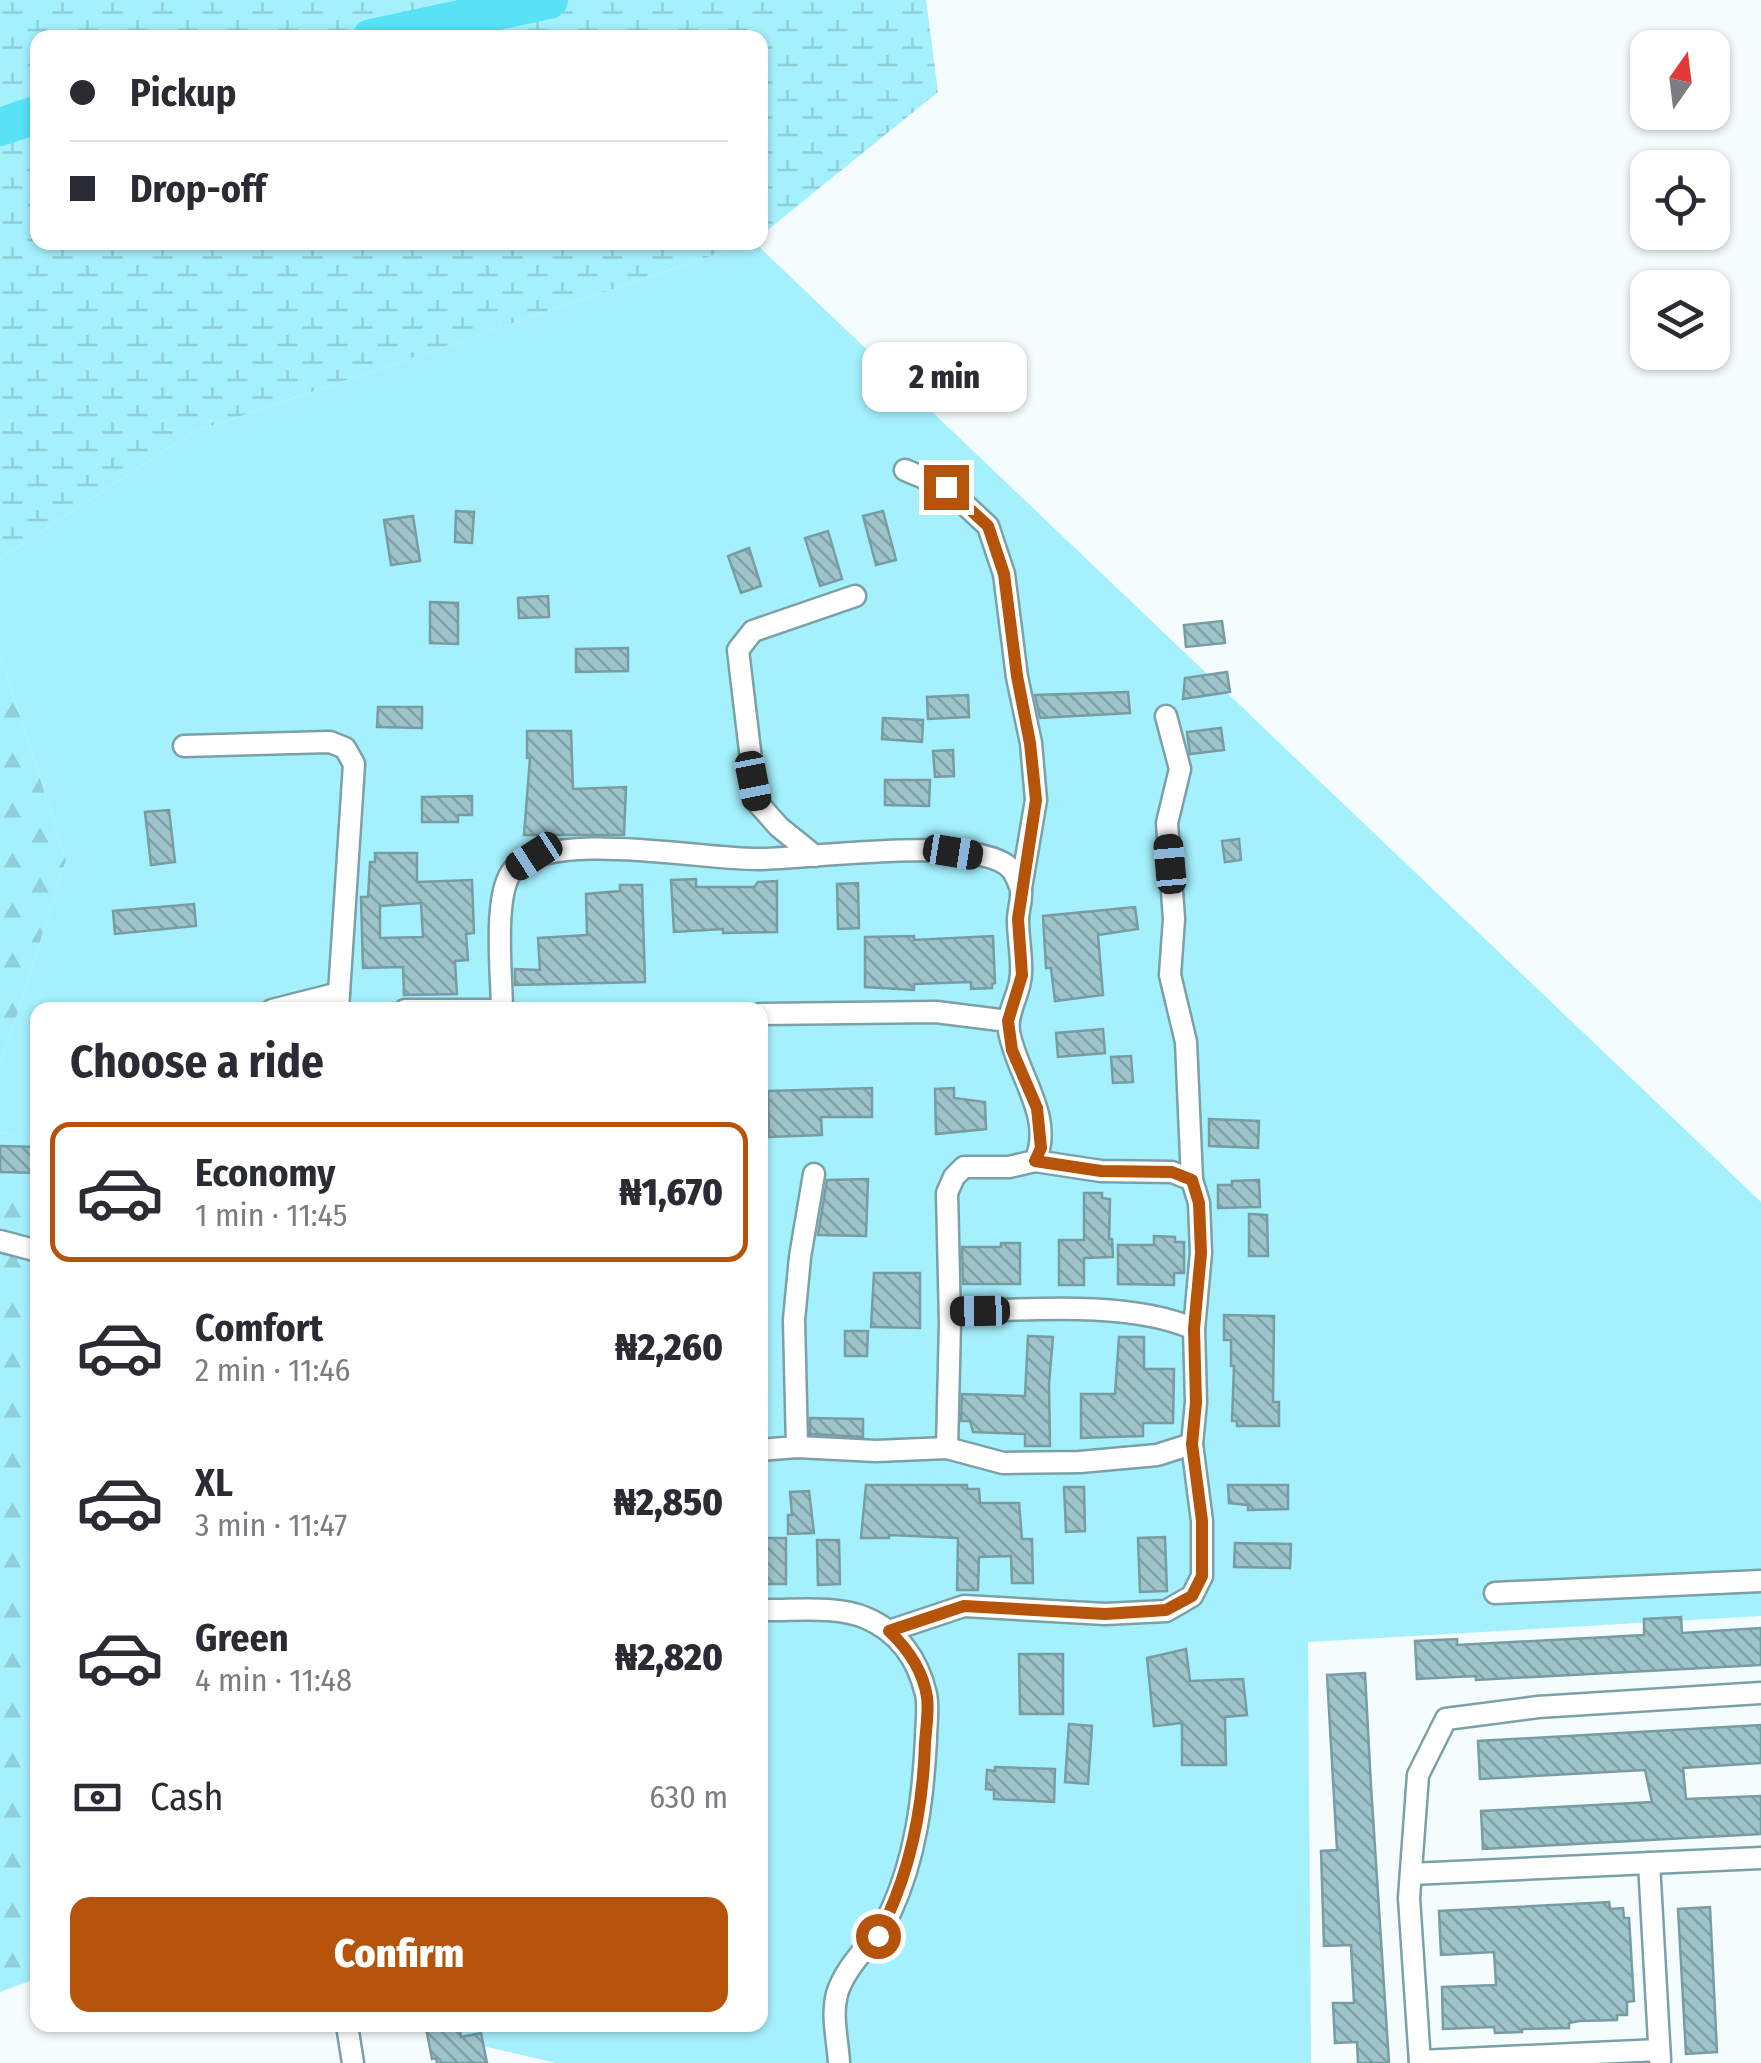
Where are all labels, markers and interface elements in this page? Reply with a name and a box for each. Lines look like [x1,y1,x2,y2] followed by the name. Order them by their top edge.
[1630,30,1730,130] north arrow
[1630,30,1730,370] map controls
[130,70,236,116] text: Pickup
[1630,150,1730,250] button: locate
[130,166,266,212] text: Drop-off
[1630,270,1730,370] button: layers
[864,342,1028,412] callout: 2 min
[909,358,980,396] text: 2 min
[924,465,969,510] route end
[733,749,773,813] car
[501,827,567,885] car
[921,832,985,872] car
[1152,833,1188,895] car
[70,1035,324,1089] text: Choose a ride
[75,1147,165,1237] icon: car
[195,1150,335,1196] text: Economy
[619,1169,723,1215] text: ₦1,670
[195,1196,347,1234] text: 1 min · 11:45
[950,1295,1010,1327] car
[75,1302,165,1392] icon: car
[195,1305,323,1351] text: Comfort
[615,1324,723,1370] text: ₦2,260
[195,1351,351,1389] text: 2 min · 11:46
[75,1457,165,1547] icon: car
[195,1460,233,1506] text: XL
[614,1479,723,1525] text: ₦2,850
[195,1506,347,1544] text: 3 min · 11:47
[75,1612,165,1702] icon: car
[195,1615,289,1661] text: Green
[615,1634,723,1680] text: ₦2,820
[195,1661,352,1699] text: 4 min · 11:48
[70,1770,125,1825] icon: cash
[150,1774,224,1820] text: Cash
[649,1778,728,1816] text: 630 m
[70,1897,728,2012] button: Confirm
[856,1914,901,1959] route start

